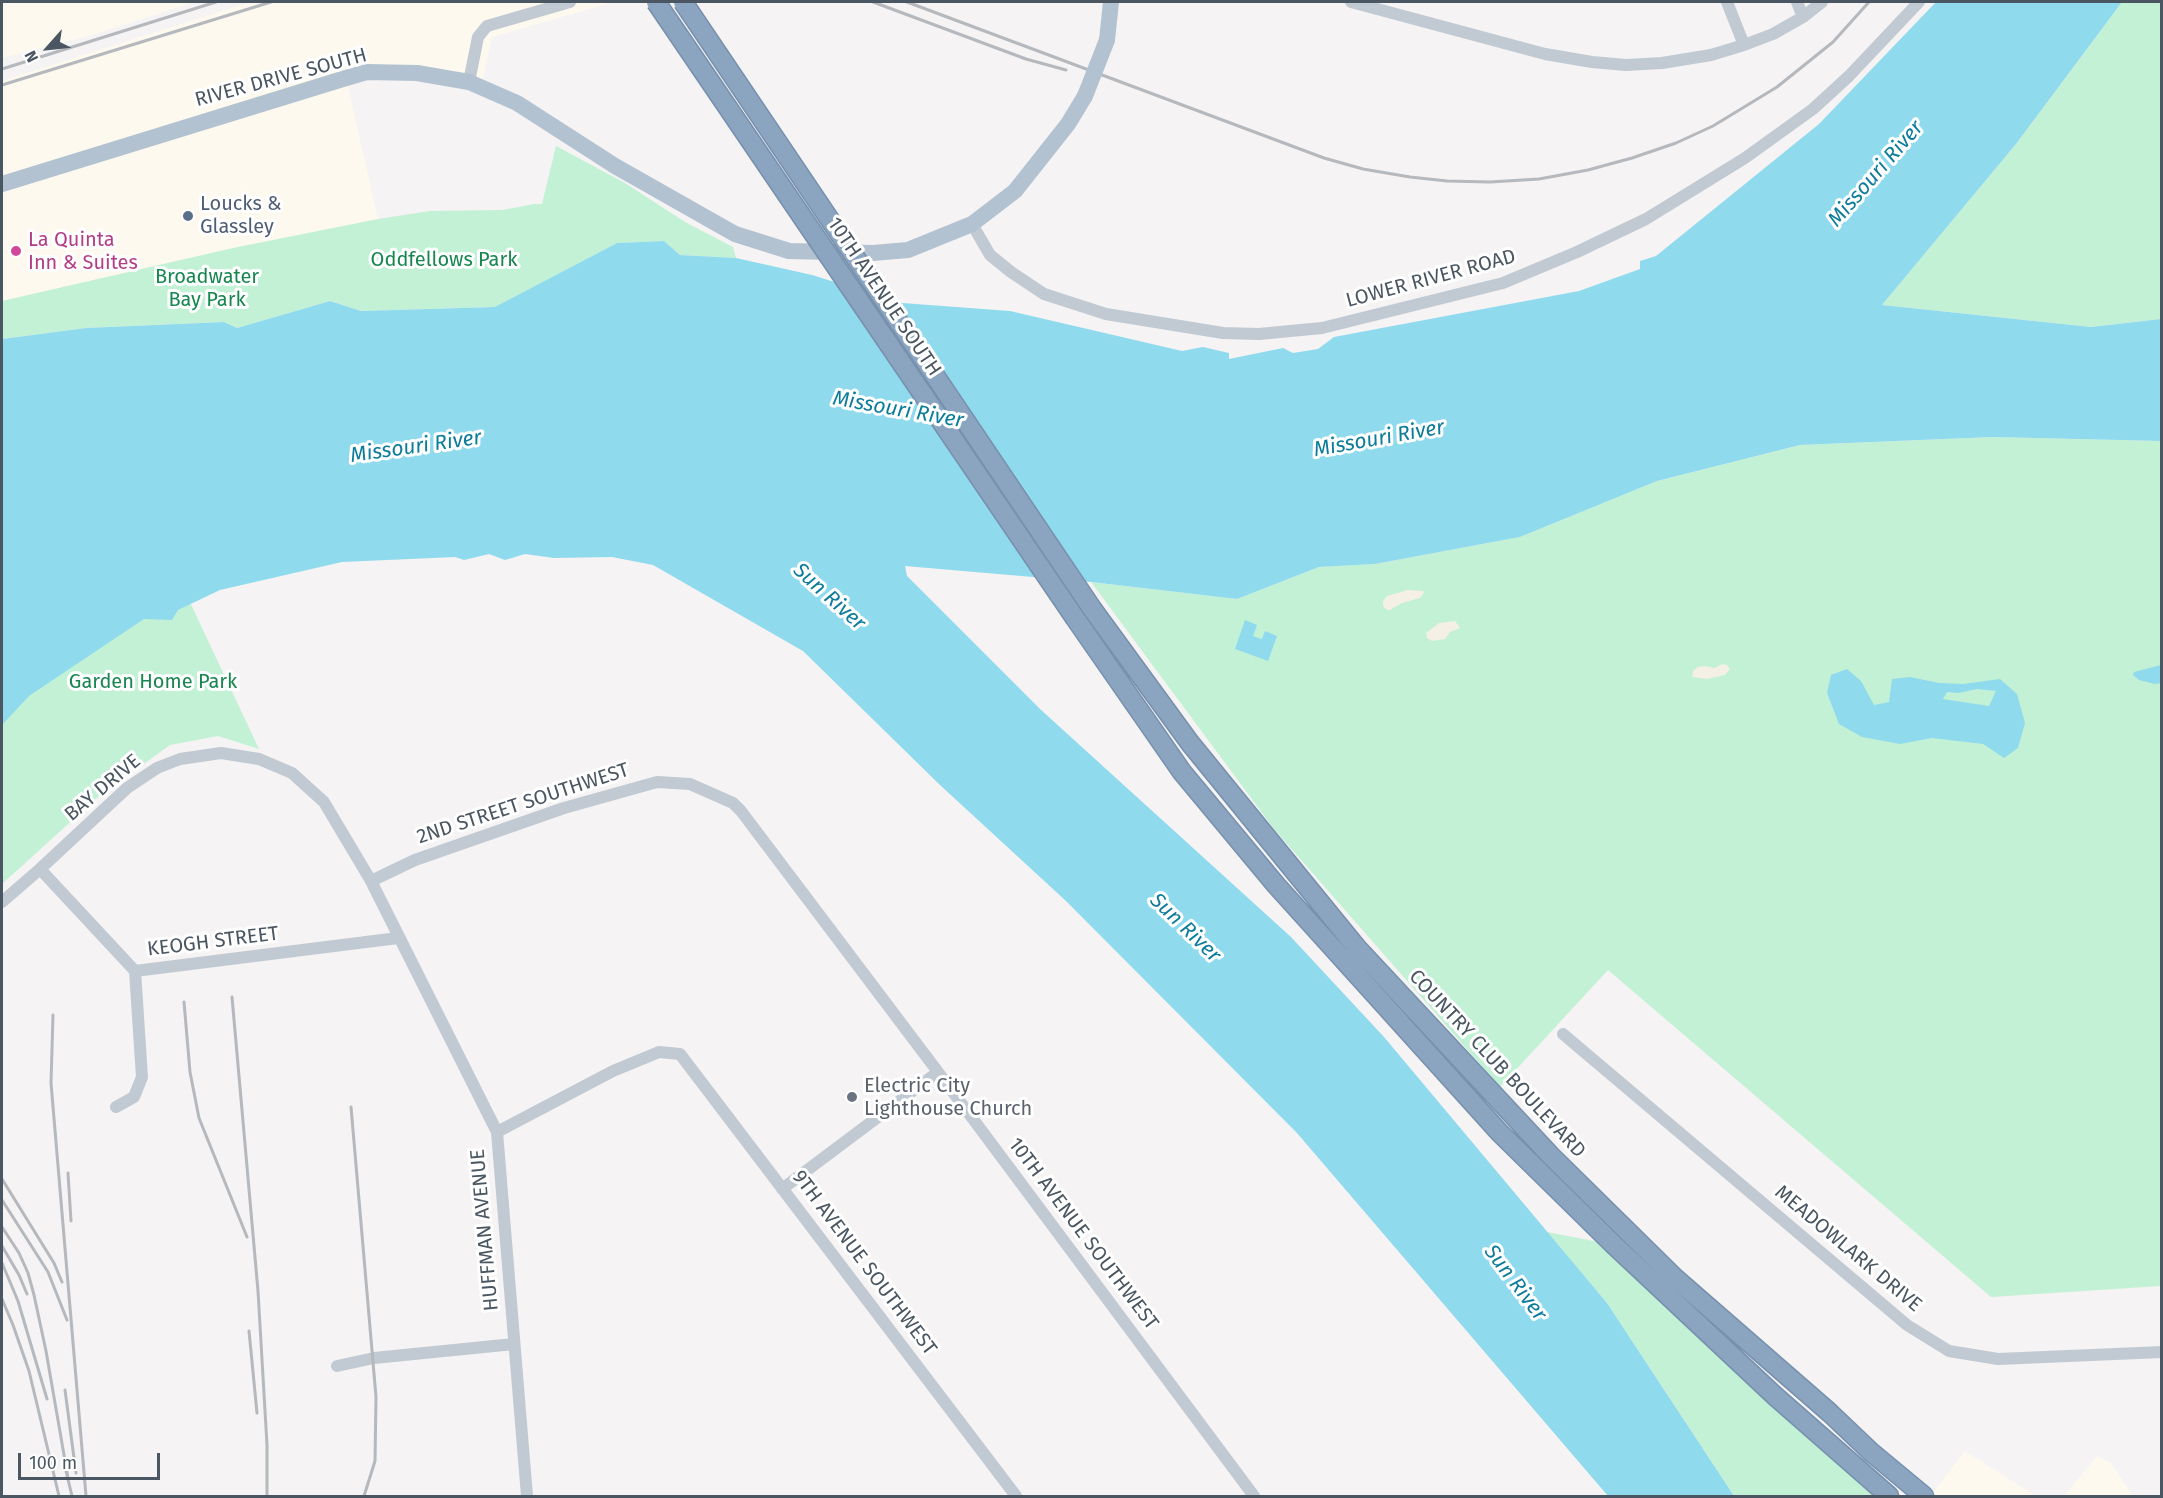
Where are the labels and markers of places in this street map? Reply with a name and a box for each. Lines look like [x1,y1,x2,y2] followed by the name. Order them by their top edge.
[200,192,282,239] place label: Loucks & Glassley
[181,209,195,223] marker: Loucks & Glassley
[28,228,138,275] place label: La Quinta Inn & Suites
[9,244,23,258] marker: La Quinta Inn & Suites
[864,1074,1032,1121] place label: Electric City Lighthouse Church
[845,1090,859,1104] marker: Electric City Lighthouse Church

